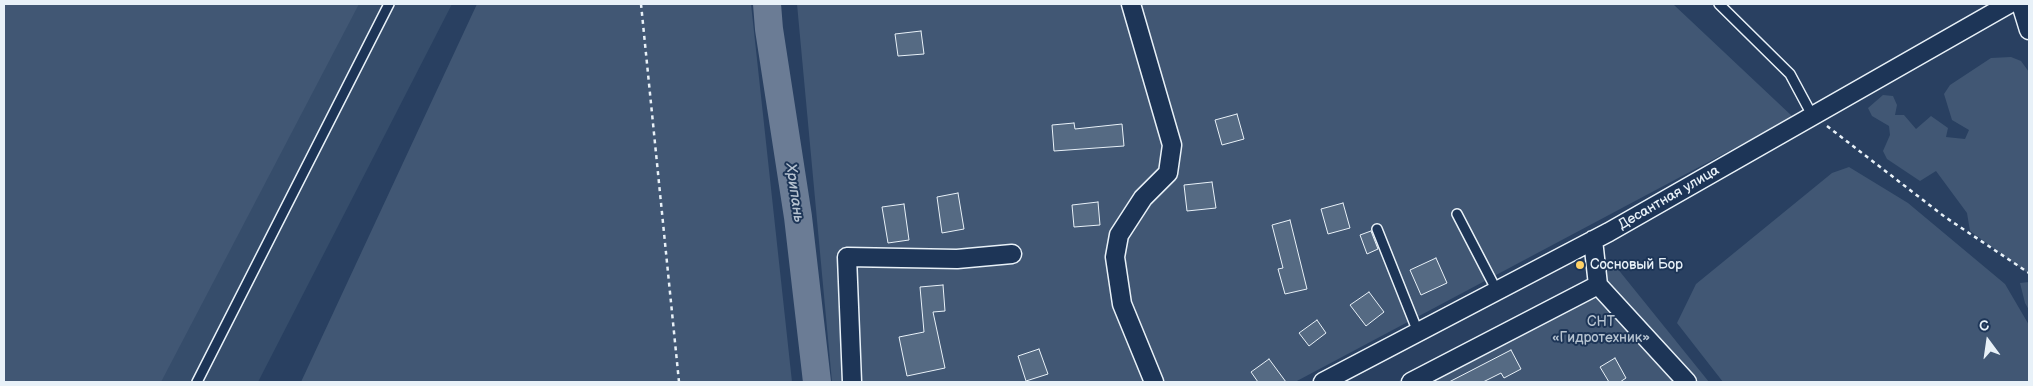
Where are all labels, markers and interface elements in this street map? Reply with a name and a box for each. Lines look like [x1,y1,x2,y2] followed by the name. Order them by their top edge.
[781,162,807,224] water label: Хрипань
[1616,162,1722,234] street label: Десантная улица
[1590,257,1683,273] place label: Сосновый Бор
[1574,259,1586,271] marker: Сосновый Бор
[1552,314,1650,347] park label: СНТ «Гидротехник»
[1963,316,2013,366] north arrow
[1977,317,1991,335] text: С

